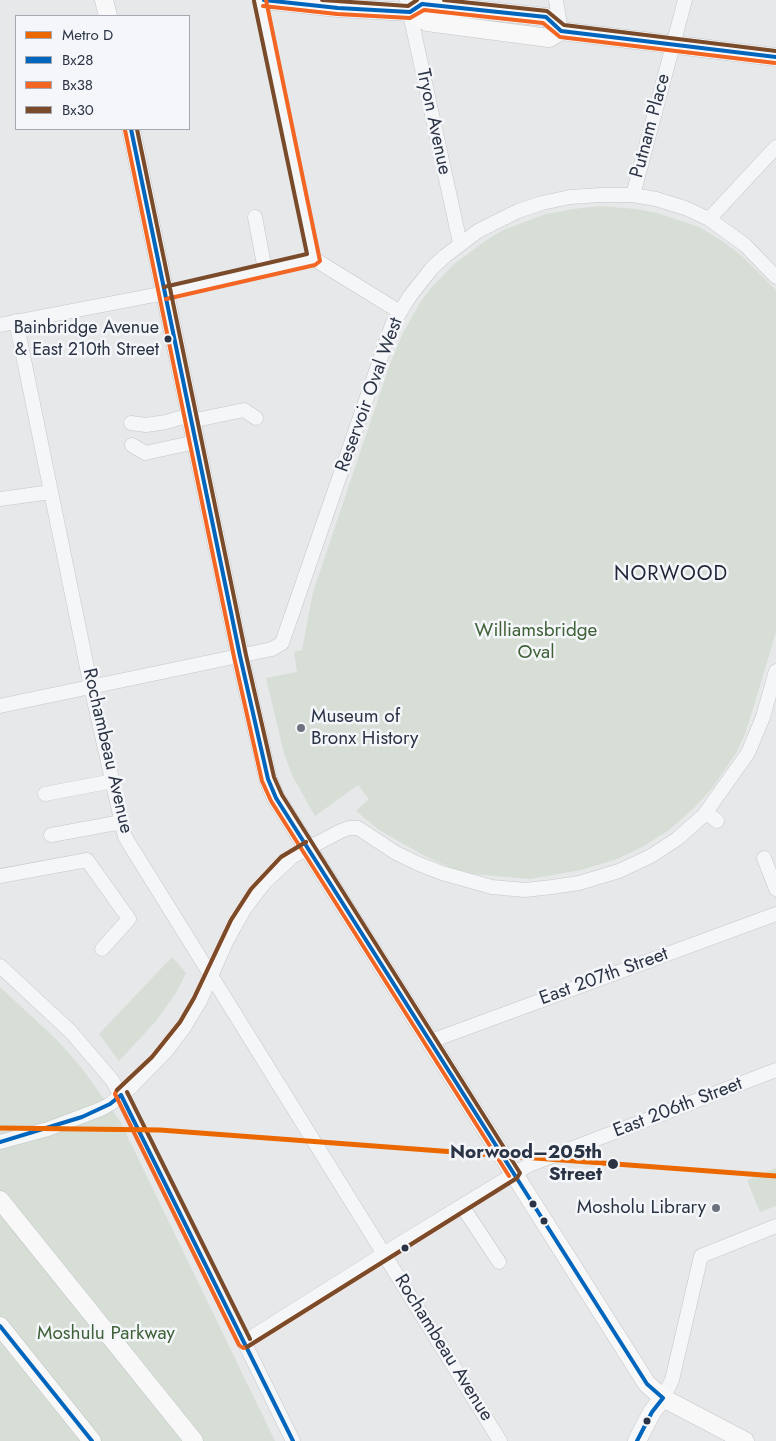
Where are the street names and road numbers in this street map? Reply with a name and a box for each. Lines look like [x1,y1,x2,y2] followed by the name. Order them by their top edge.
[411,67,455,177] street label: Tryon Avenue
[626,71,676,181] street label: Putnam Place
[331,315,409,475] street label: Reservoir Oval West
[77,666,137,836] street label: Rochambeau Avenue
[537,943,671,1011] street label: East 207th Street
[610,1073,746,1143] street label: East 206th Street
[389,1270,497,1426] street label: Rochambeau Avenue

